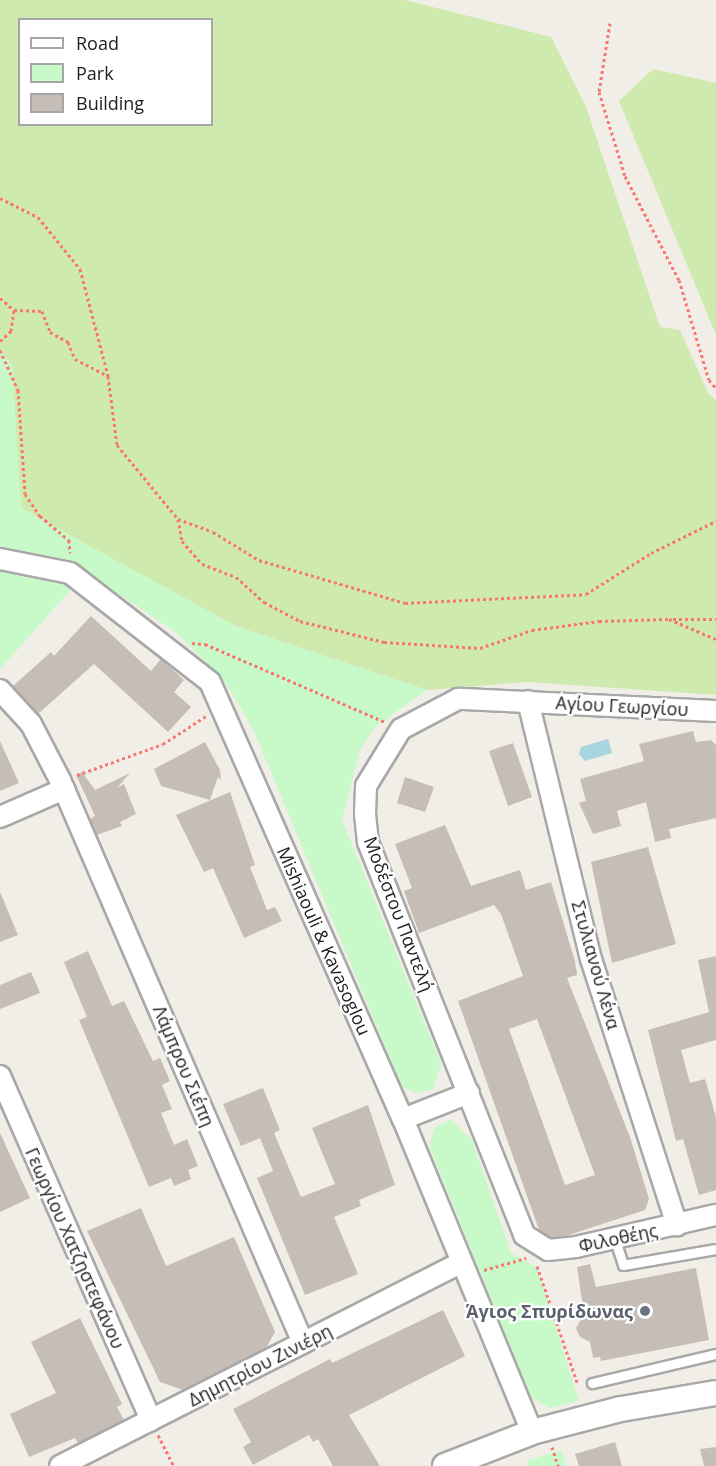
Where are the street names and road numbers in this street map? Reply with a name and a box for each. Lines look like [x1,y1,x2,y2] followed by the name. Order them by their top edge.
[555,692,689,720] street label: Αγίου Γεωργίου
[360,834,438,994] street label: Μοδέστου Παντελή
[273,843,375,1039] street label: Mishiaouli & Kavasoglou
[567,898,625,1032] street label: Στυλιανού Λένα
[149,1002,219,1130] street label: Λάμπρου Σιέπη
[21,1144,129,1352] street label: Γεωργίου Χατζηστεφάνου
[577,1219,659,1257] street label: Φιλοθέης
[185,1319,335,1411] street label: Δημητρίου Ζινιέρη

